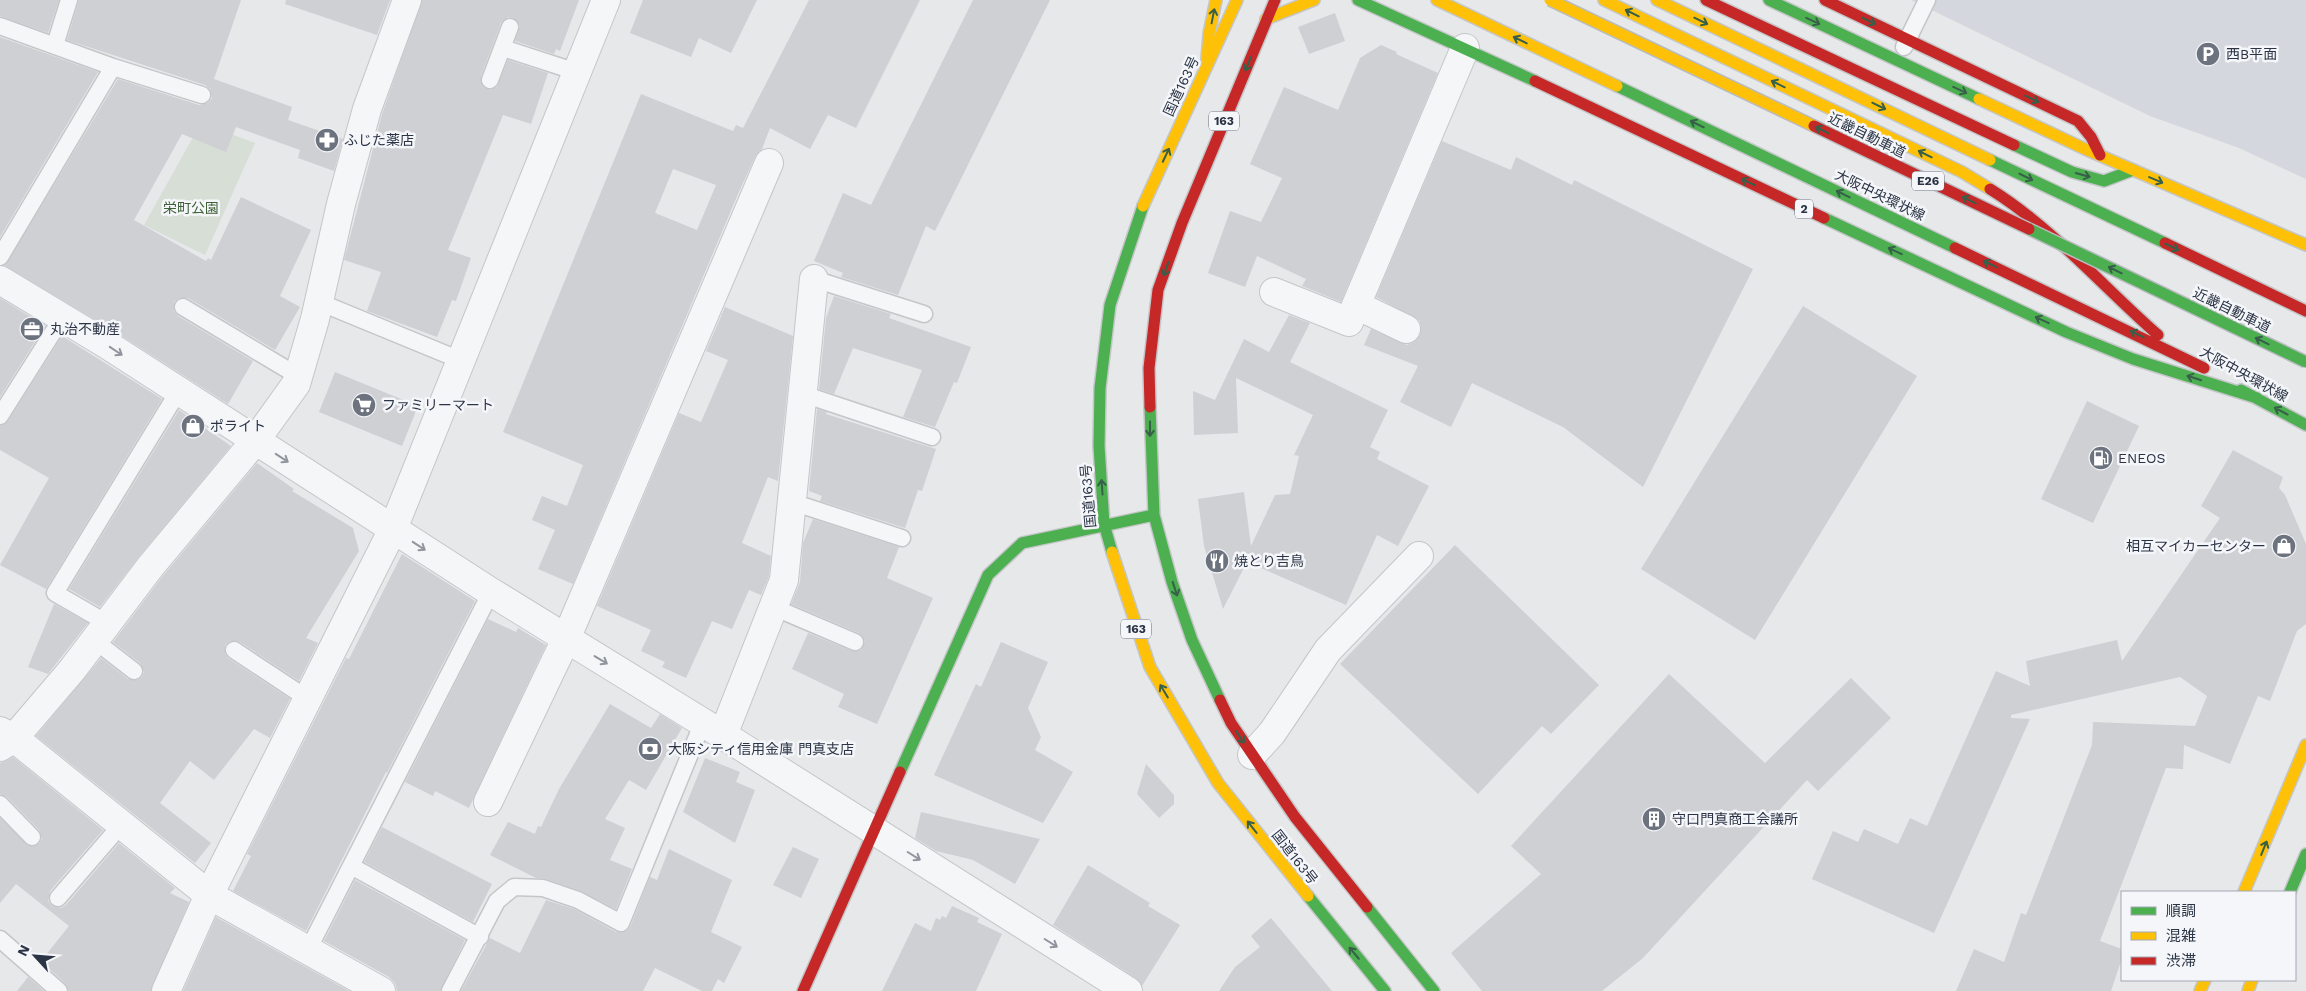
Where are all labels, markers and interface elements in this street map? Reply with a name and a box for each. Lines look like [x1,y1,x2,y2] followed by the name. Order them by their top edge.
[1209,8,1218,24] one-way arrow
[1625,8,1640,18] one-way arrow
[1693,17,1708,26] one-way arrow
[1805,17,1820,26] one-way arrow
[1861,17,1876,26] one-way arrow
[1513,35,1528,45] one-way arrow
[2195,41,2221,67] parking icon: 西B平面
[2226,46,2277,62] place label: 西B平面
[1160,54,1202,118] street label: 国道163号
[1242,56,1252,71] one-way arrow
[1771,79,1786,88] one-way arrow
[1952,86,1967,95] one-way arrow
[2024,95,2039,104] one-way arrow
[1871,102,1886,112] one-way arrow
[1826,109,1908,161] street label: 近畿自動車道
[1209,112,1239,130] road number: 163
[1690,119,1705,129] one-way arrow
[1815,125,1830,134] one-way arrow
[314,127,340,153] pharmacy icon: ふじた薬店
[344,132,414,148] place label: ふじた薬店
[1161,148,1171,163] one-way arrow
[1918,149,1933,159] one-way arrow
[1832,166,1928,224] street label: 大阪中央環状線
[2075,170,2091,180] one-way arrow
[1912,172,1944,190] road number: E26
[2018,172,2033,182] one-way arrow
[2148,175,2163,185] one-way arrow
[1741,177,1756,186] one-way arrow
[1836,189,1851,199] one-way arrow
[1962,195,1977,205] one-way arrow
[163,200,219,216] park label: 栄町公園
[1795,200,1813,218] road number: 2
[2164,242,2179,252] one-way arrow
[1888,246,1903,256] one-way arrow
[1983,259,1998,269] one-way arrow
[1161,260,1170,276] one-way arrow
[2108,265,2123,275] one-way arrow
[2191,284,2273,336] street label: 近畿自動車道
[2035,315,2050,325] one-way arrow
[19,316,45,342] office icon: 丸治不動産
[50,321,120,337] place label: 丸治不動産
[2130,329,2145,339] one-way arrow
[2255,335,2270,345] one-way arrow
[2197,343,2291,405] street label: 大阪中央環状線
[109,346,123,356] one-way arrow
[2186,373,2202,383] one-way arrow
[351,392,377,418] supermarket icon: ファミリーマート
[382,397,494,413] place label: ファミリーマート
[2275,406,2289,416] one-way arrow
[180,413,206,439] shop icon: ポライト
[210,418,266,434] place label: ポライト
[1145,421,1155,437] one-way arrow
[2088,445,2114,471] fuel station icon: ENEOS
[2118,450,2165,466] place label: ENEOS
[275,453,289,464] one-way arrow
[1077,463,1099,529] street label: 国道163号
[1097,479,1106,495] one-way arrow
[2271,533,2297,559] shop icon: 相互マイカーセンター
[2126,538,2266,554] place label: 相互マイカーセンター
[412,541,426,551] one-way arrow
[1204,548,1230,574] restaurant icon: 焼とり吉鳥
[1234,553,1304,569] place label: 焼とり吉鳥
[1171,580,1180,596] one-way arrow
[1121,620,1151,638] road number: 163
[594,656,608,666] one-way arrow
[1158,684,1168,699] one-way arrow
[1235,730,1245,744] one-way arrow
[637,736,663,762] bank icon: 大阪シティ信用金庫 門真支店
[668,741,854,757] place label: 大阪シティ信用金庫 門真支店
[1641,806,1667,832] building icon: 守口門真商工会議所
[1672,811,1798,827] place label: 守口門真商工会議所
[1247,821,1258,834] one-way arrow
[1269,827,1321,887] street label: 国道163号
[2260,840,2269,856] one-way arrow
[907,851,921,861] one-way arrow
[2121,891,2296,981] legend
[2166,902,2196,920] text: 順調
[2166,927,2196,945] text: 混雑
[10,931,60,981] north arrow
[1044,938,1058,948] one-way arrow
[14,942,33,958] text: N
[1349,947,1360,960] one-way arrow
[2166,952,2196,970] text: 渋滞

